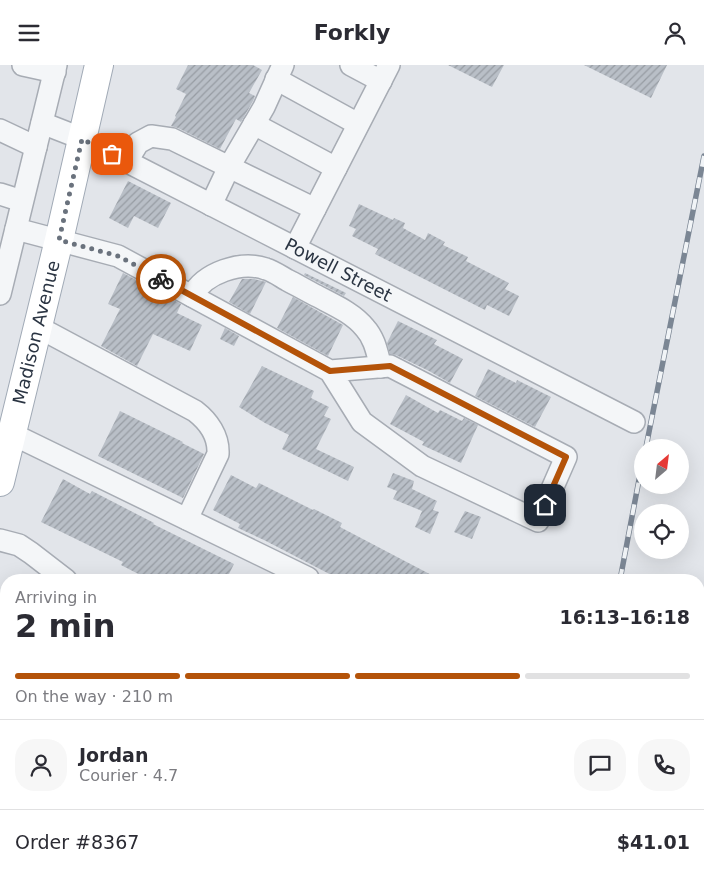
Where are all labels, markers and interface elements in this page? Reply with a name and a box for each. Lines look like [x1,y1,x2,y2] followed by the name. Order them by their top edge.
[15,19,43,47] icon: menu
[661,19,689,47] icon: person
[314,20,390,45] text: Forkly
[91,133,133,175] pin
[98,140,126,168] icon: bag
[281,233,396,306] street label: Powell Street
[136,254,186,304] courier
[8,258,64,406] street label: Madison Avenue
[147,265,175,293] icon: bike
[634,439,689,494] north arrow
[634,439,689,559] map controls
[524,484,566,526] pin
[531,491,559,519] icon: home
[634,504,689,559] button: locate
[15,588,97,607] text: Arriving in
[560,606,690,628] text: 16:13–16:18
[15,607,116,645] text: 2 min
[15,687,173,706] text: On the way · 210 m
[15,739,67,791] button: person
[574,739,626,791] button: chat
[638,739,690,791] button: phone
[79,744,148,766] text: Jordan
[79,766,178,785] text: Courier · 4.7
[15,831,139,853] text: Order #8367
[617,831,690,853] text: $41.01

